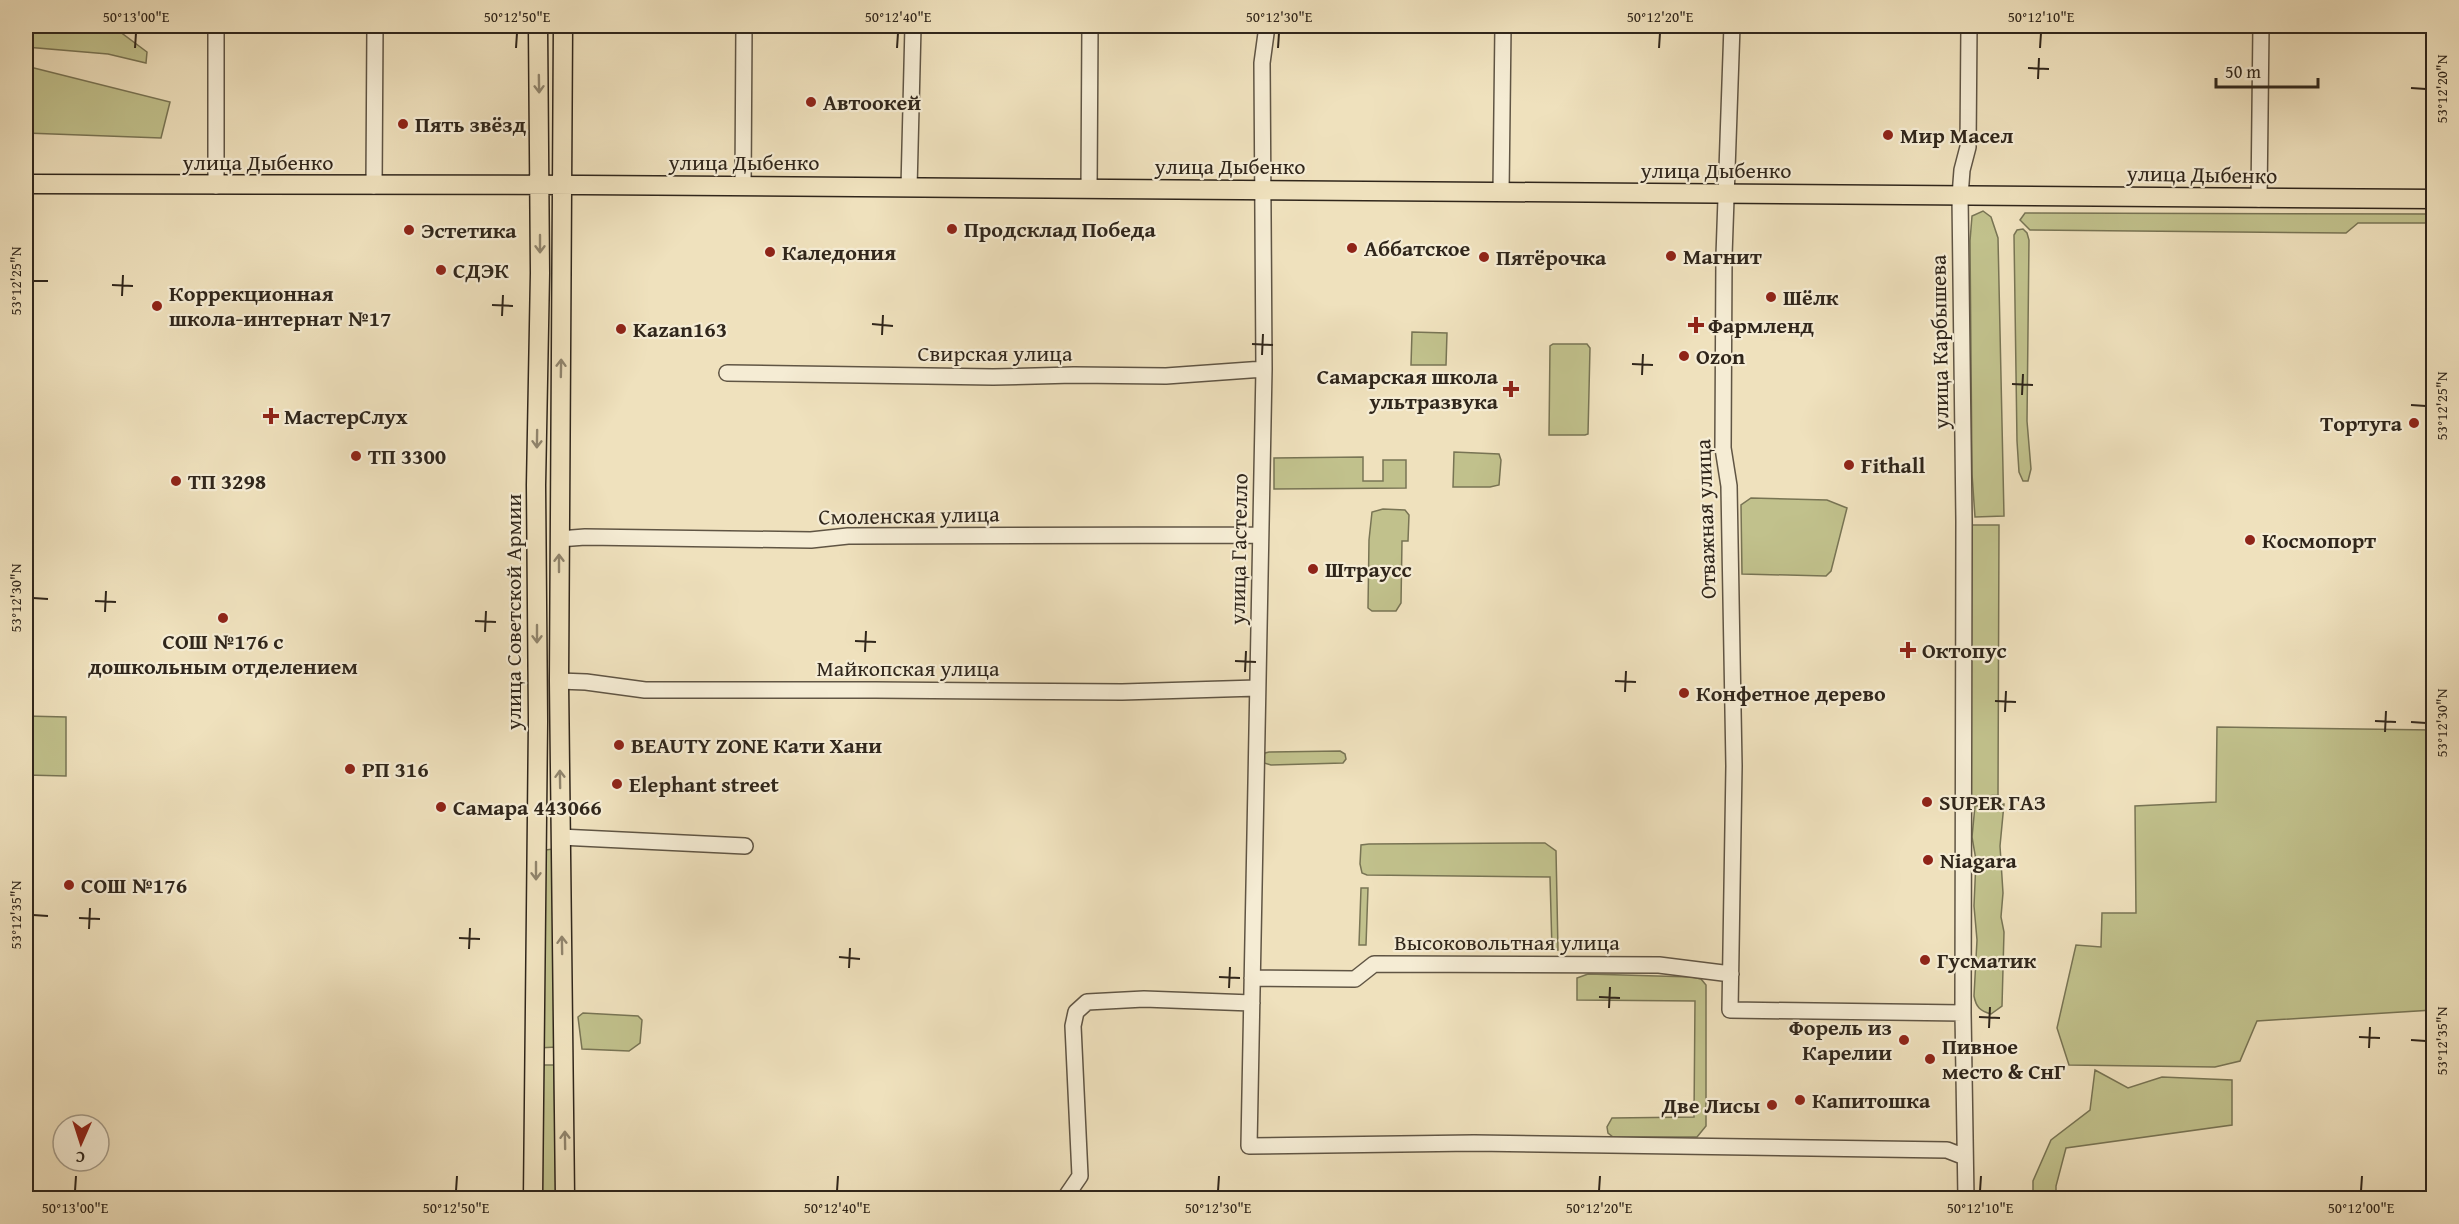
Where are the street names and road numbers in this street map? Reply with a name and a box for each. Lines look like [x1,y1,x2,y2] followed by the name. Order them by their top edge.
[182,146,333,178] street label: улица Дыбенко
[668,146,819,178] street label: улица Дыбенко
[1154,150,1305,182] street label: улица Дыбенко
[1640,154,1791,186] street label: улица Дыбенко
[2125,157,2278,191] street label: улица Дыбенко
[1921,254,1957,431] street label: улица Карбышева
[918,337,1073,369] street label: Свирская улица
[1686,438,1724,599] street label: Отважная улица
[1221,473,1255,626] street label: улица Гастелло
[497,494,529,731] street label: улица Советской Армии
[818,497,1000,533] street label: Смоленская улица
[816,652,1000,684] street label: Майкопская улица
[1394,926,1620,958] street label: Высоковольтная улица

